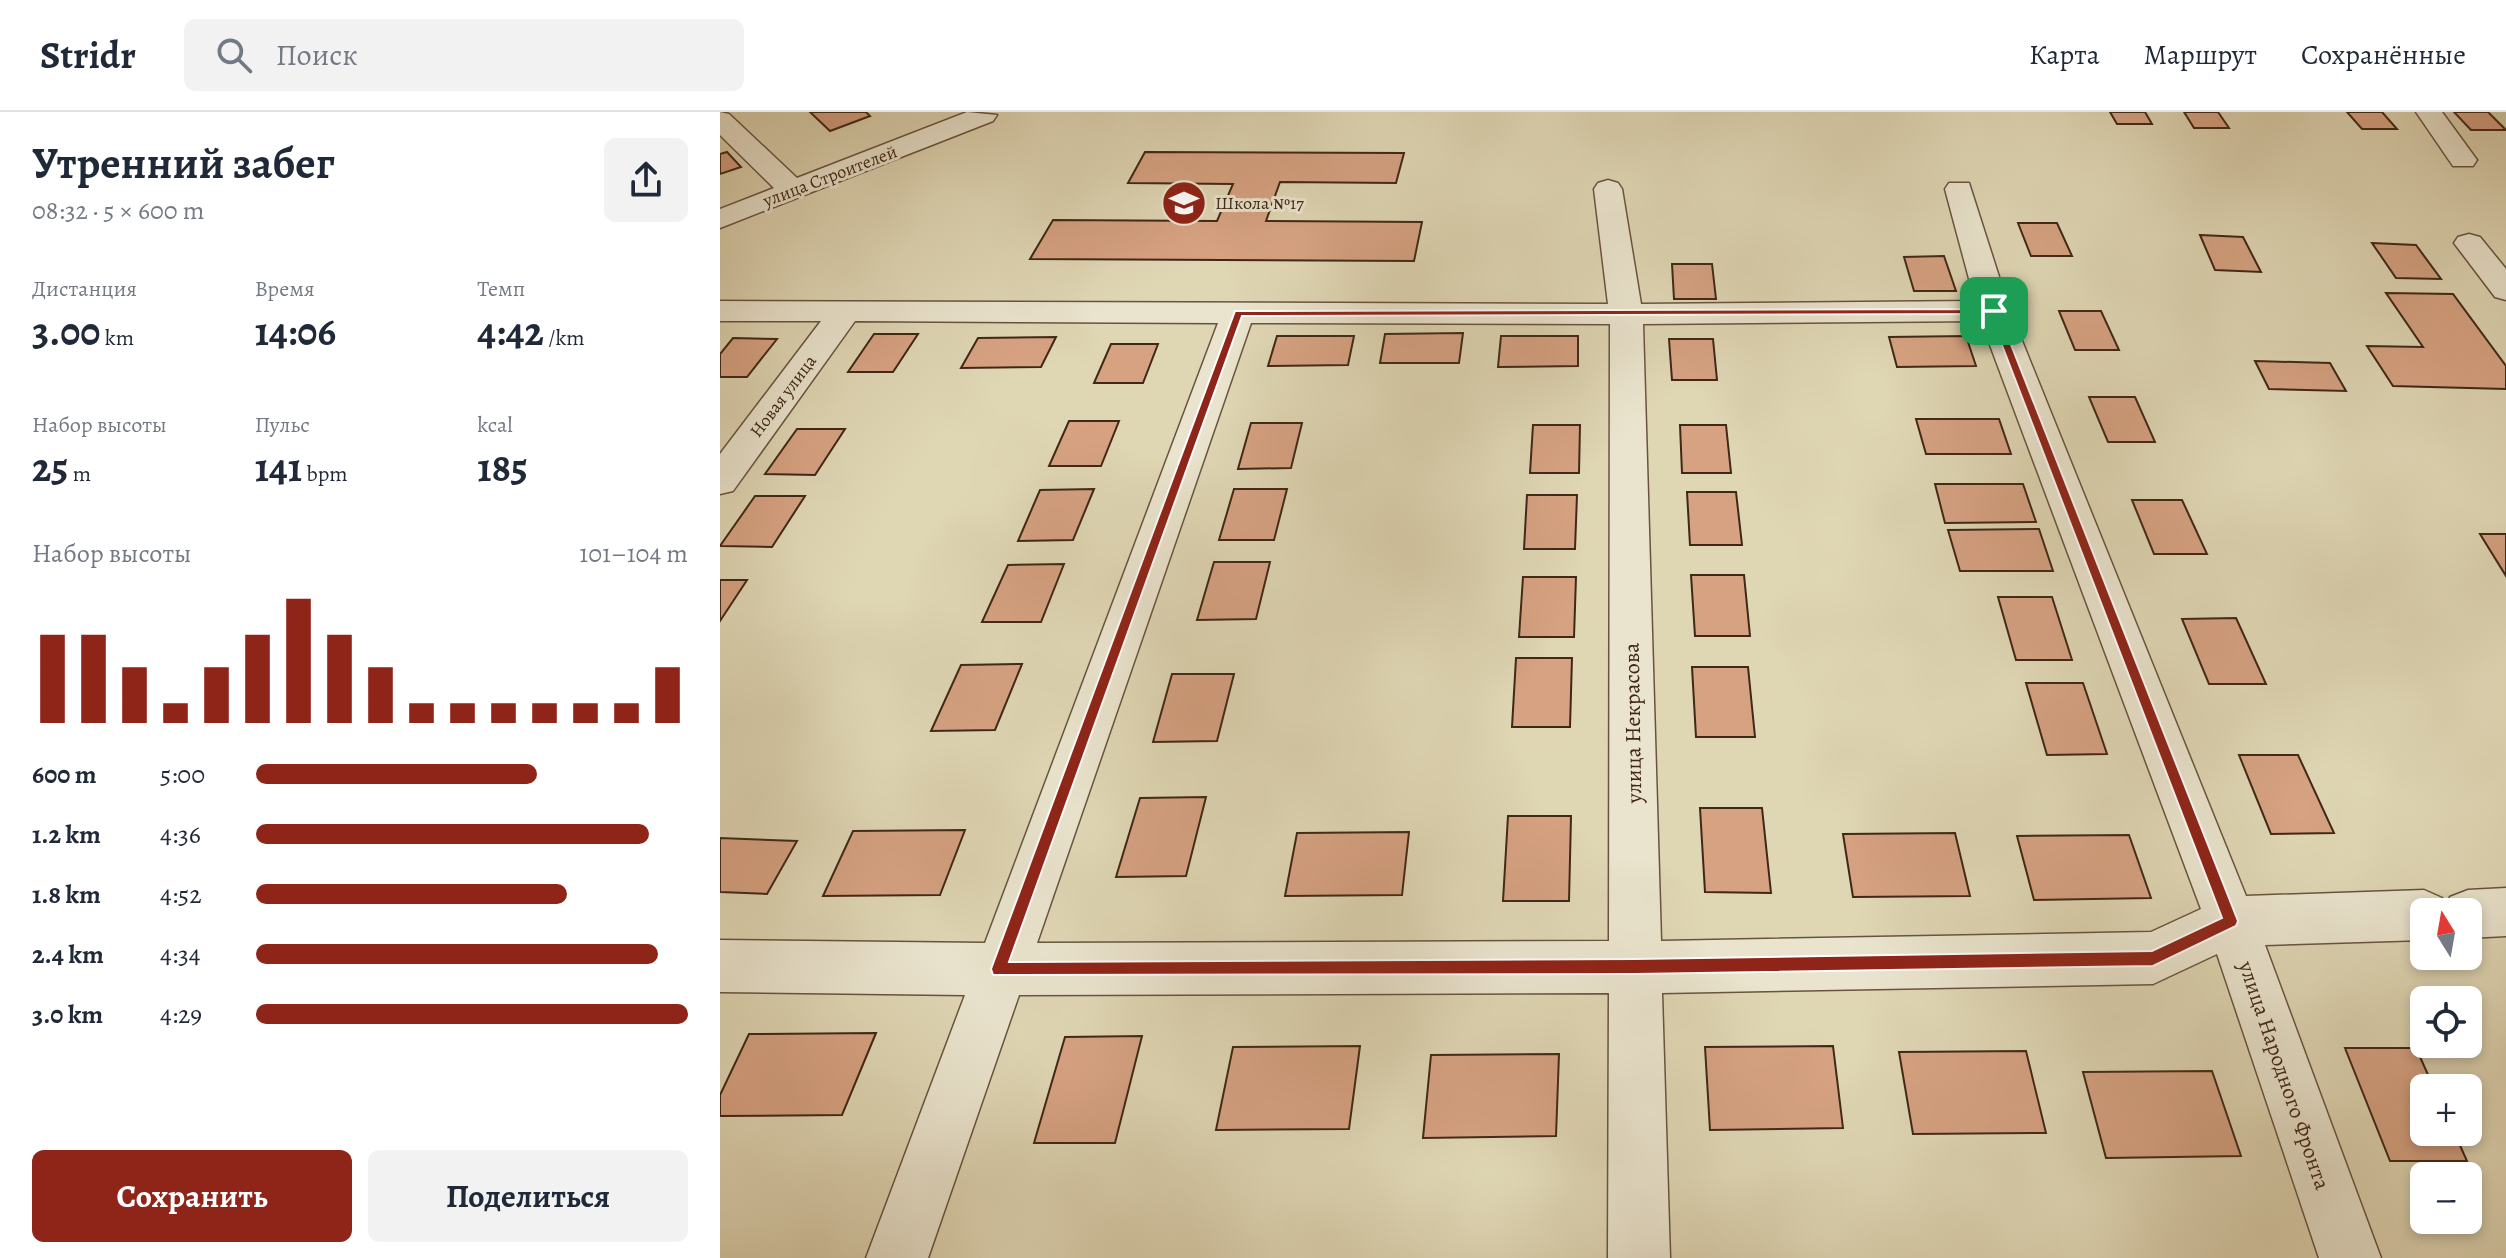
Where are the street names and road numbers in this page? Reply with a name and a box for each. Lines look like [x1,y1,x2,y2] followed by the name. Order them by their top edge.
[759,139,900,213] street label: улица Строителей
[744,349,822,442] street label: Новая улица
[1617,642,1649,805] street label: улица Некрасова
[2231,956,2338,1194] street label: улица Народного Фронта

